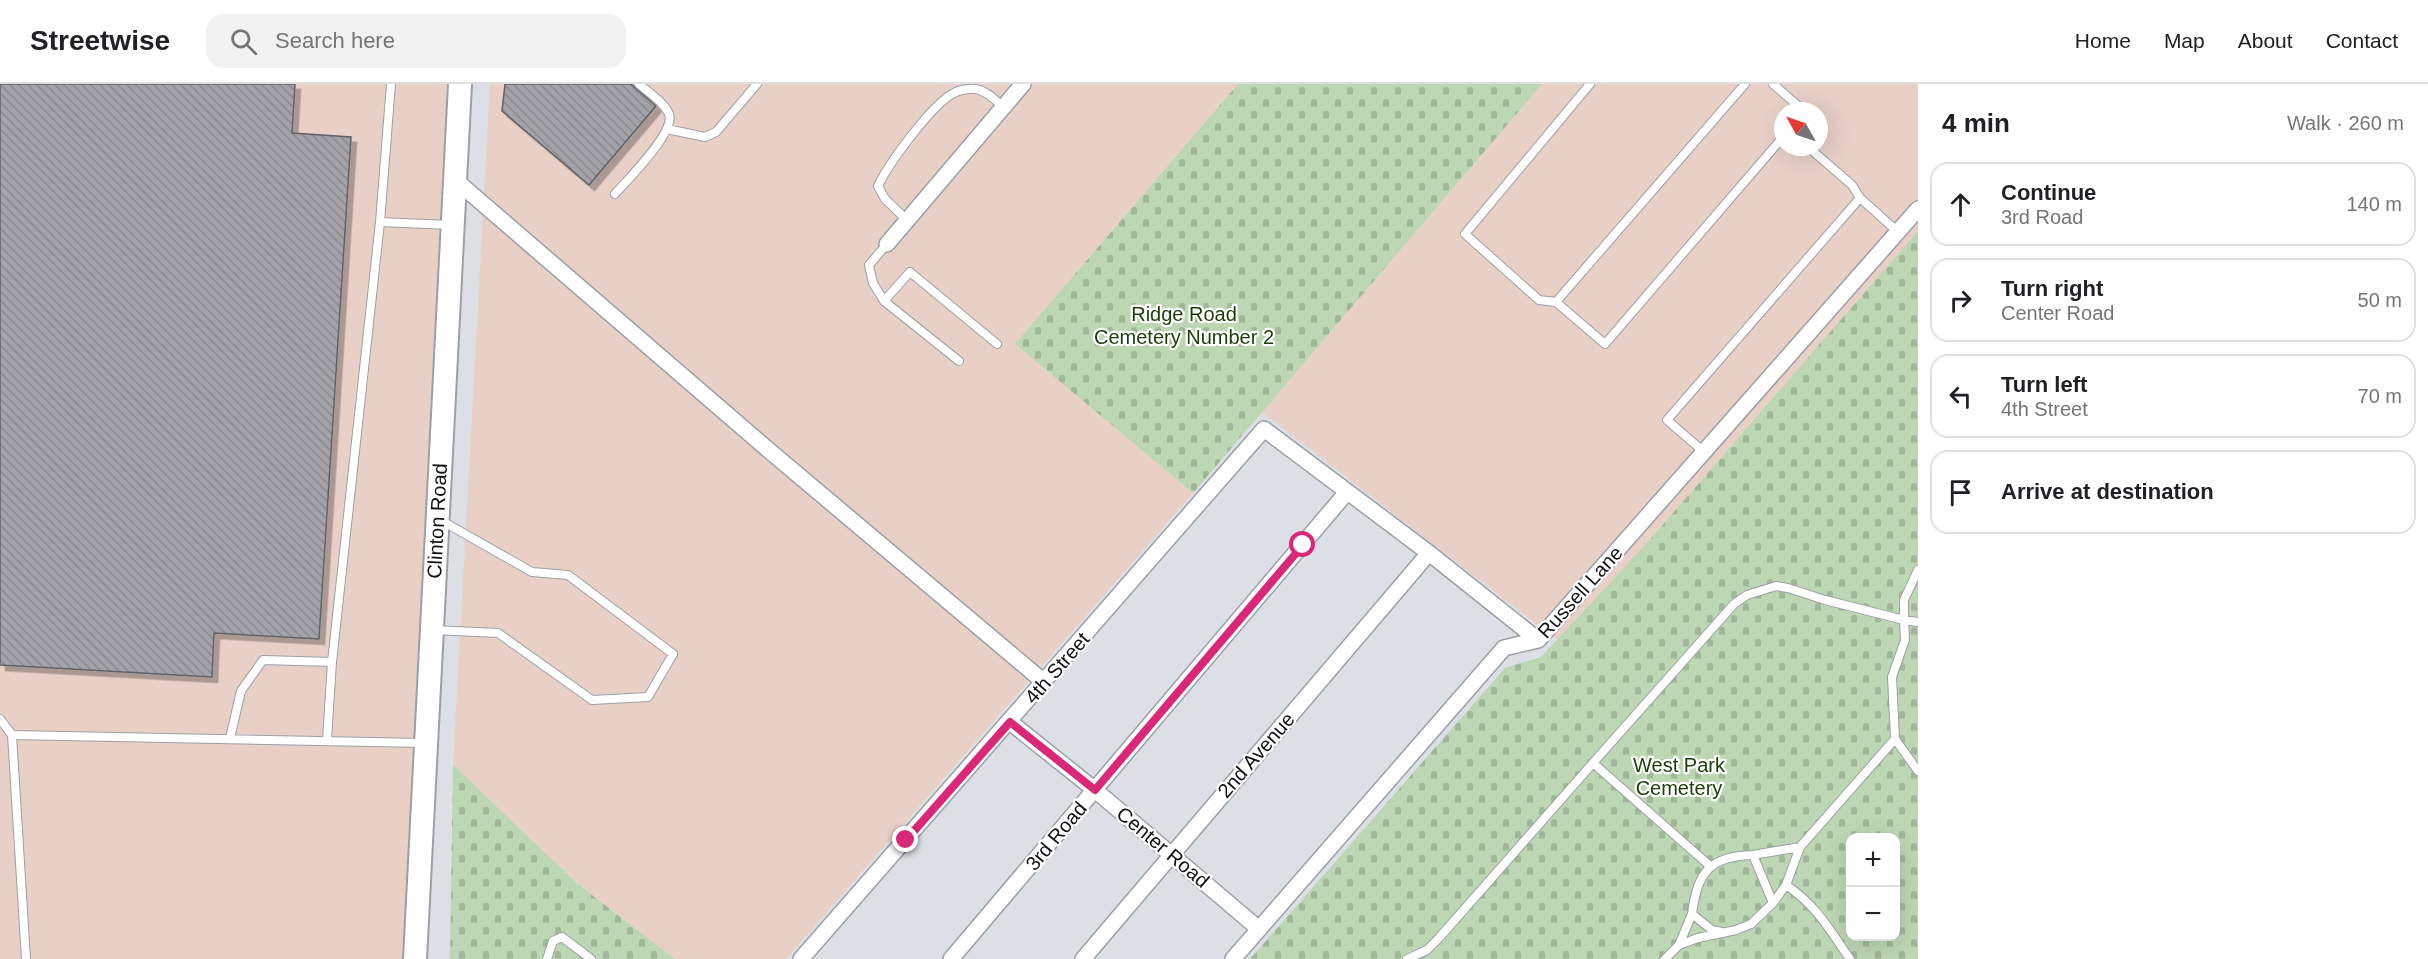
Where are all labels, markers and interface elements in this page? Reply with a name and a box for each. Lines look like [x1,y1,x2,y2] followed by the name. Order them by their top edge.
[206,14,626,68] search box
[30,25,170,56] text: Streetwise
[227,25,260,58] icon: search
[275,28,395,53] text: Search here
[2075,29,2131,52] text: Home
[2164,29,2205,52] text: Map
[2238,29,2293,52] text: About
[2326,29,2398,52] text: Contact
[1774,102,1828,156] north arrow
[1942,108,2010,138] text: 4 min
[2287,112,2404,134] text: Walk · 260 m
[2001,180,2096,205] text: Continue
[1944,188,1977,221] icon: ahead
[2346,193,2402,215] text: 140 m
[2001,206,2083,228] text: 3rd Road
[2001,276,2103,301] text: Turn right
[1944,284,1977,317] icon: right
[2358,289,2402,311] text: 50 m
[2001,302,2114,324] text: Center Road
[1094,303,1274,348] park label: Ridge Road Cemetery Number 2
[2001,372,2087,397] text: Turn left
[1944,380,1977,413] icon: left
[2358,385,2402,407] text: 70 m
[2001,398,2088,420] text: 4th Street
[423,463,451,579] street label: Clinton Road
[1944,476,1977,509] icon: arrive
[2001,479,2214,504] text: Arrive at destination
[1289,531,1315,557] route start
[1533,542,1627,642] street label: Russell Lane
[1020,628,1094,708] street label: 4th Street
[1213,708,1299,802] street label: 2nd Avenue
[1633,754,1726,799] park label: West Park Cemetery
[1021,797,1091,875] street label: 3rd Road
[1112,802,1214,892] street label: Center Road
[892,826,918,852] route end
[1846,833,1900,941] map controls
[1846,833,1900,887] button: +
[1846,887,1900,941] button: −

